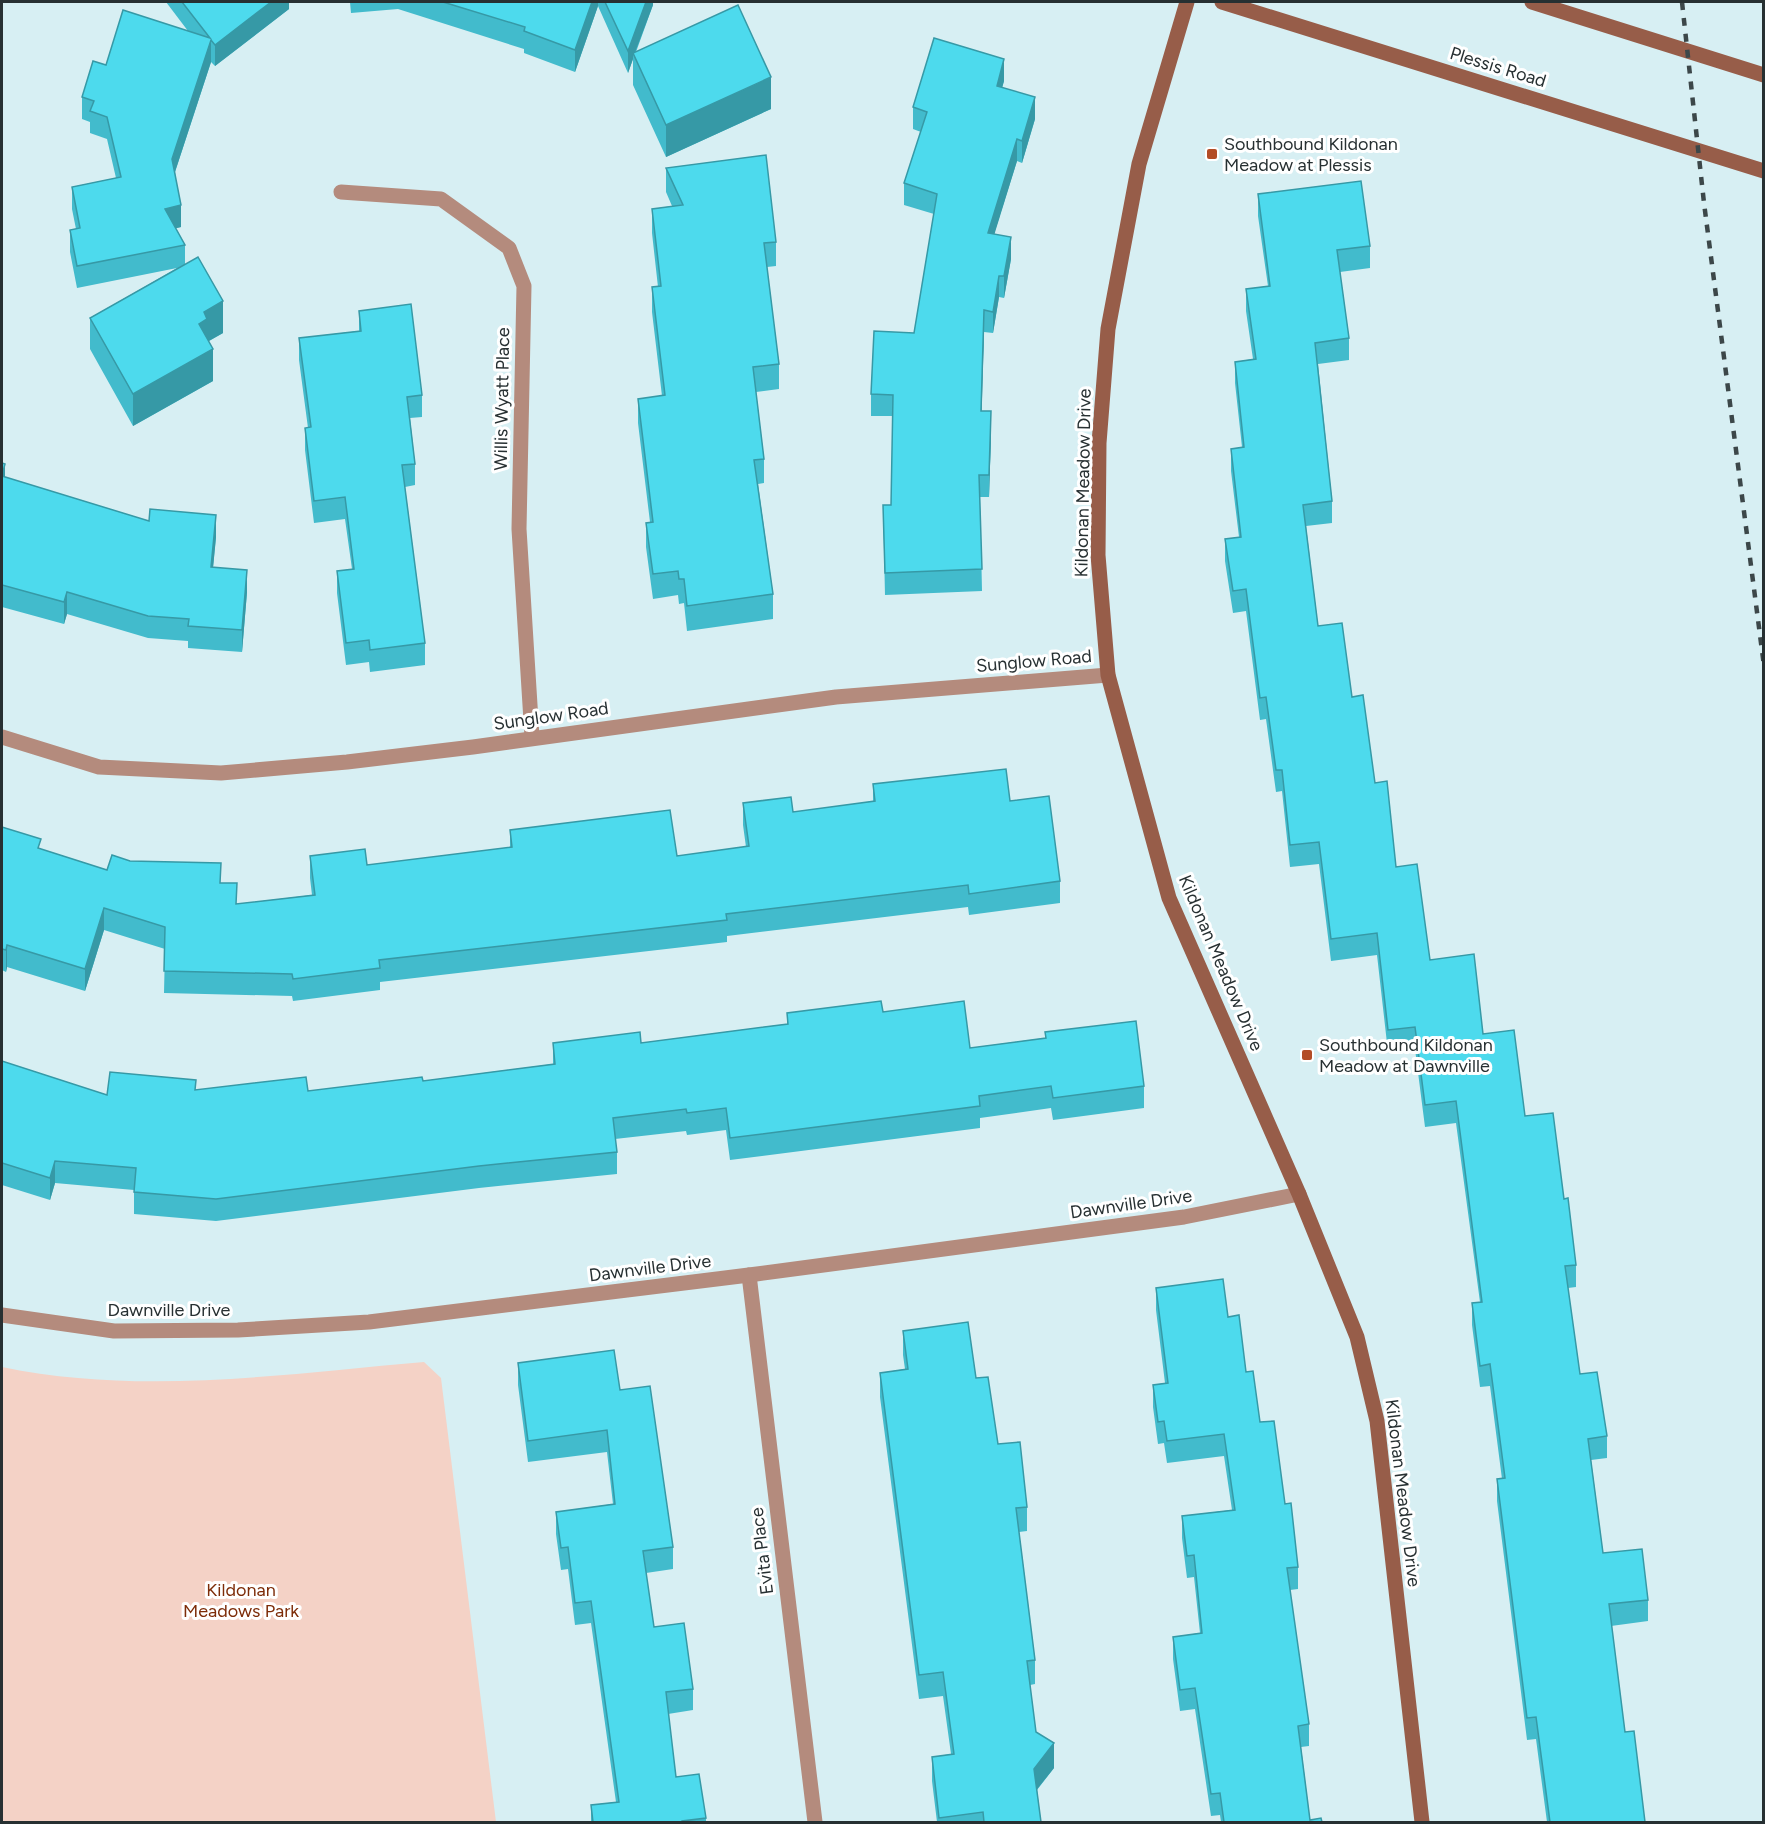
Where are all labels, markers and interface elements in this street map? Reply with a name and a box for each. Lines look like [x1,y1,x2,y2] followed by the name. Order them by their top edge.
[1447,42,1549,92] street label: Plessis Road
[1224,133,1398,176] place label: Southbound Kildonan Meadow at Plessis
[1205,147,1219,161] marker: Southbound Kildonan Meadow at Plessis
[490,327,514,471] street label: Willis Wyatt Place
[1070,388,1096,578] street label: Kildonan Meadow Drive
[975,645,1093,677] street label: Sunglow Road
[492,697,610,735] street label: Sunglow Road
[1174,872,1268,1054] street label: Kildonan Meadow Drive
[1319,1034,1493,1077] place label: Southbound Kildonan Meadow at Dawnville
[1300,1048,1314,1062] marker: Southbound Kildonan Meadow at Dawnville
[1069,1185,1193,1223] street label: Dawnville Drive
[588,1250,712,1286] street label: Dawnville Drive
[108,1299,231,1321] street label: Dawnville Drive
[1381,1398,1425,1588] street label: Kildonan Meadow Drive
[746,1506,778,1596] street label: Evita Place
[183,1579,299,1622] park label: Kildonan Meadows Park

